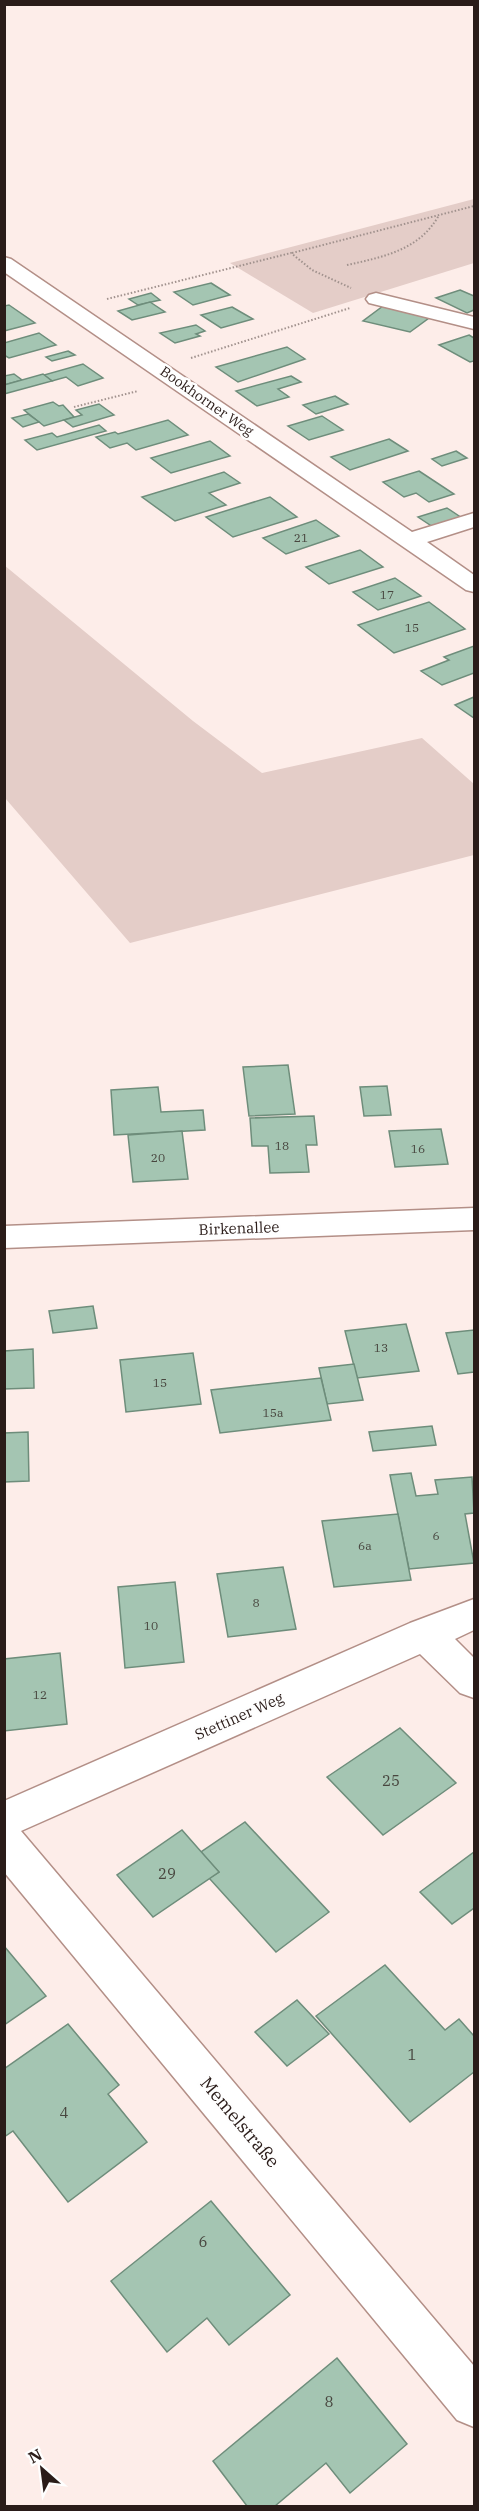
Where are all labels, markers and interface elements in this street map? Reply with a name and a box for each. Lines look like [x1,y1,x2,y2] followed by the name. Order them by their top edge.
[157,362,258,440] street label: Bookhorner Weg
[294,530,308,545] house number: 21
[380,587,394,602] house number: 17
[405,620,419,635] house number: 15
[275,1138,289,1153] house number: 18
[411,1141,425,1156] house number: 16
[151,1150,165,1165] house number: 20
[198,1217,280,1239] street label: Birkenallee
[374,1340,388,1355] house number: 13
[153,1375,167,1390] house number: 15
[263,1405,284,1420] house number: 15a
[432,1528,440,1543] house number: 6
[358,1538,372,1553] house number: 6a
[252,1595,260,1610] house number: 8
[144,1618,158,1633] house number: 10
[33,1687,47,1702] house number: 12
[192,1688,286,1744] street label: Stettiner Weg
[382,1771,400,1790] house number: 25
[158,1864,176,1883] house number: 29
[407,2045,417,2064] house number: 1
[195,2072,285,2172] street label: Memelstraße
[59,2103,69,2122] house number: 4
[198,2232,208,2251] house number: 6
[324,2392,334,2411] house number: 8
[12,2439,72,2499] north arrow
[25,2444,45,2468] text: N

